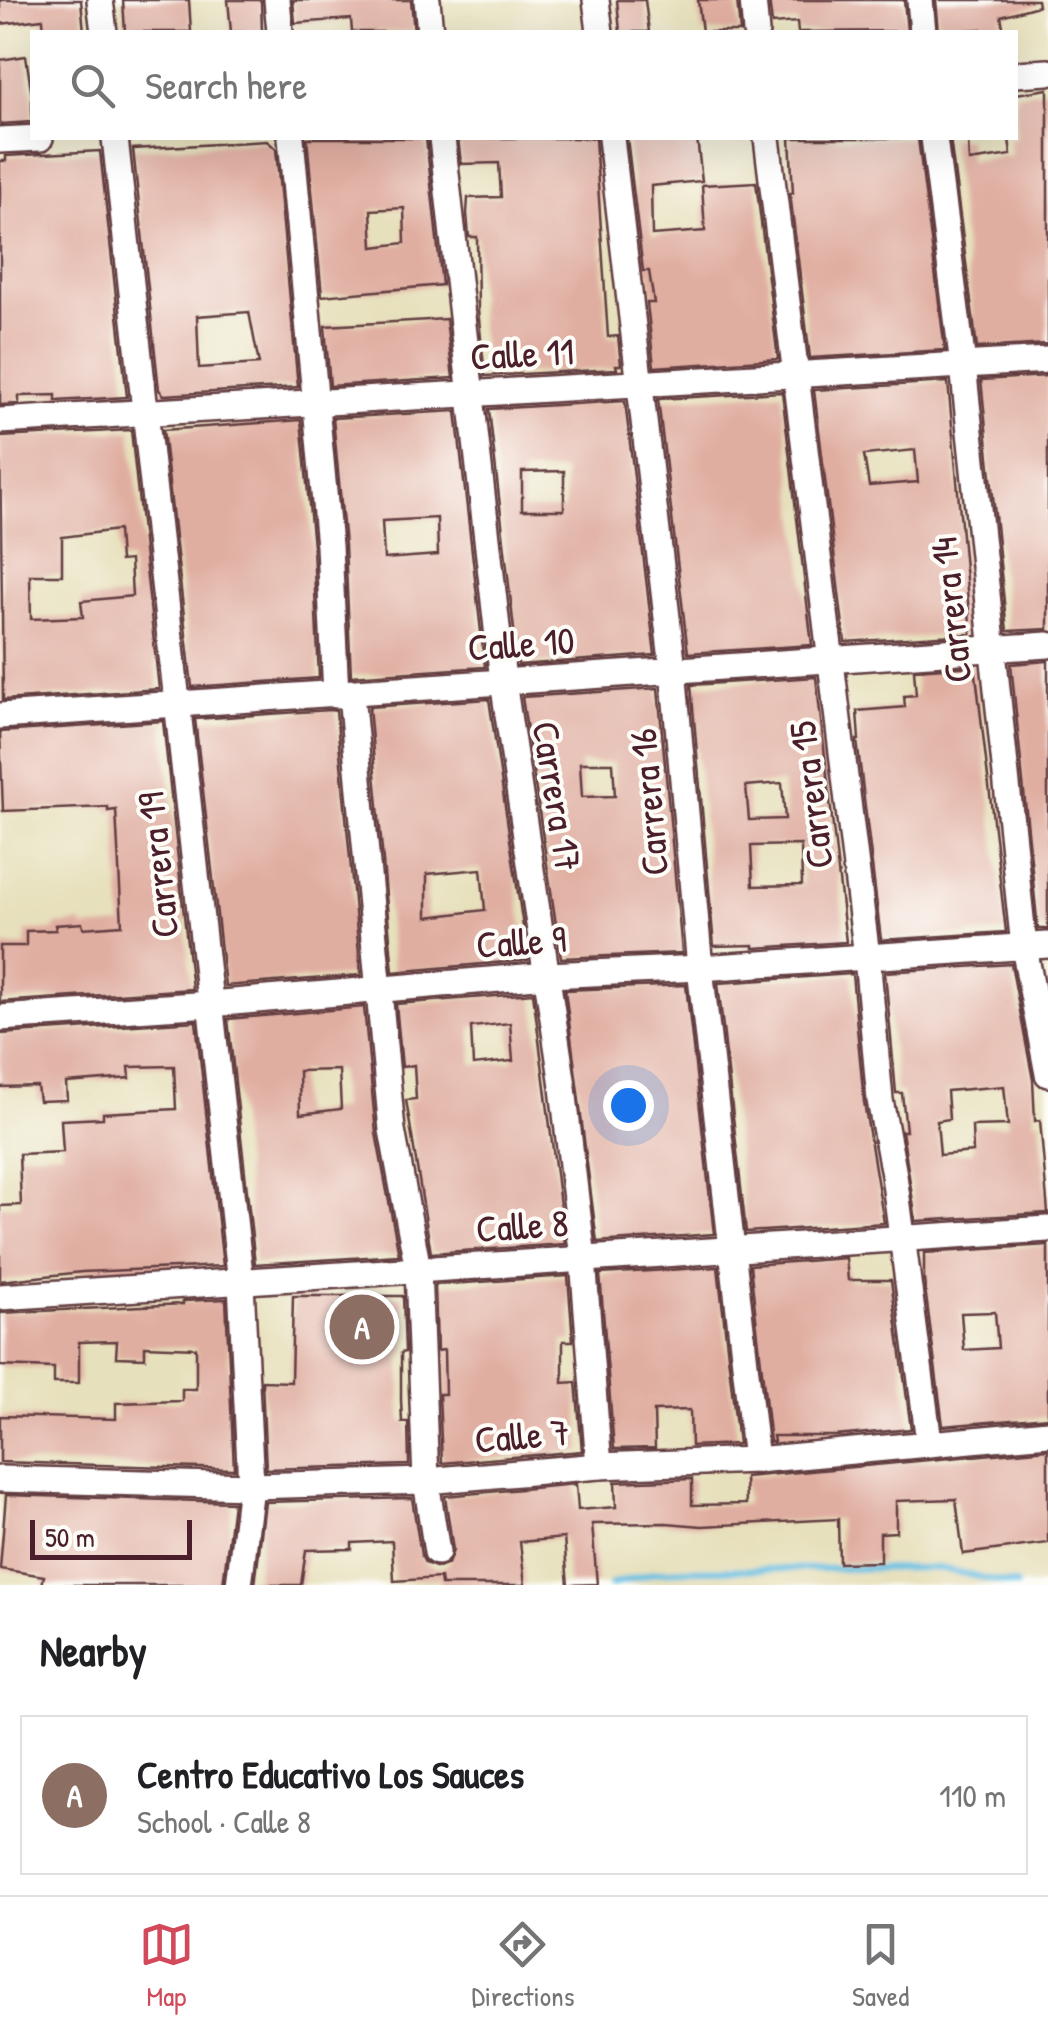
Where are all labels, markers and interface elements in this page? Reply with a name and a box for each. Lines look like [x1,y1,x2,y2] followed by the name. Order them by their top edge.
[30,30,1018,140] search box
[65,58,120,113] icon: search
[145,59,307,111] text: Search here
[469,324,575,382] street label: Calle 11
[916,534,984,686] street label: Carrera 14
[466,613,576,673] street label: Calle 10
[521,717,595,875] street label: Carrera 17
[775,718,845,872] street label: Carrera 15
[616,726,680,878] street label: Carrera 16
[124,790,190,940] street label: Carrera 19
[474,912,568,970] street label: Calle 9
[603,1080,654,1131] your location
[474,1196,570,1254] street label: Calle 8
[330,1290,394,1364] pin: A
[473,1405,571,1465] street label: Calle 7
[30,1515,192,1560] scale bar
[45,1518,95,1556] text: 50 m
[40,1622,147,1679] text: Nearby
[137,1748,524,1800] text: Centro Educativo Los Sauces
[67,1774,82,1817] text: A
[939,1774,1006,1817] text: 110 m
[137,1800,311,1843] text: School · Calle 8
[139,1917,194,2015] tab: Map
[471,1917,574,2015] tab: Directions
[852,1917,909,2015] tab: Saved

